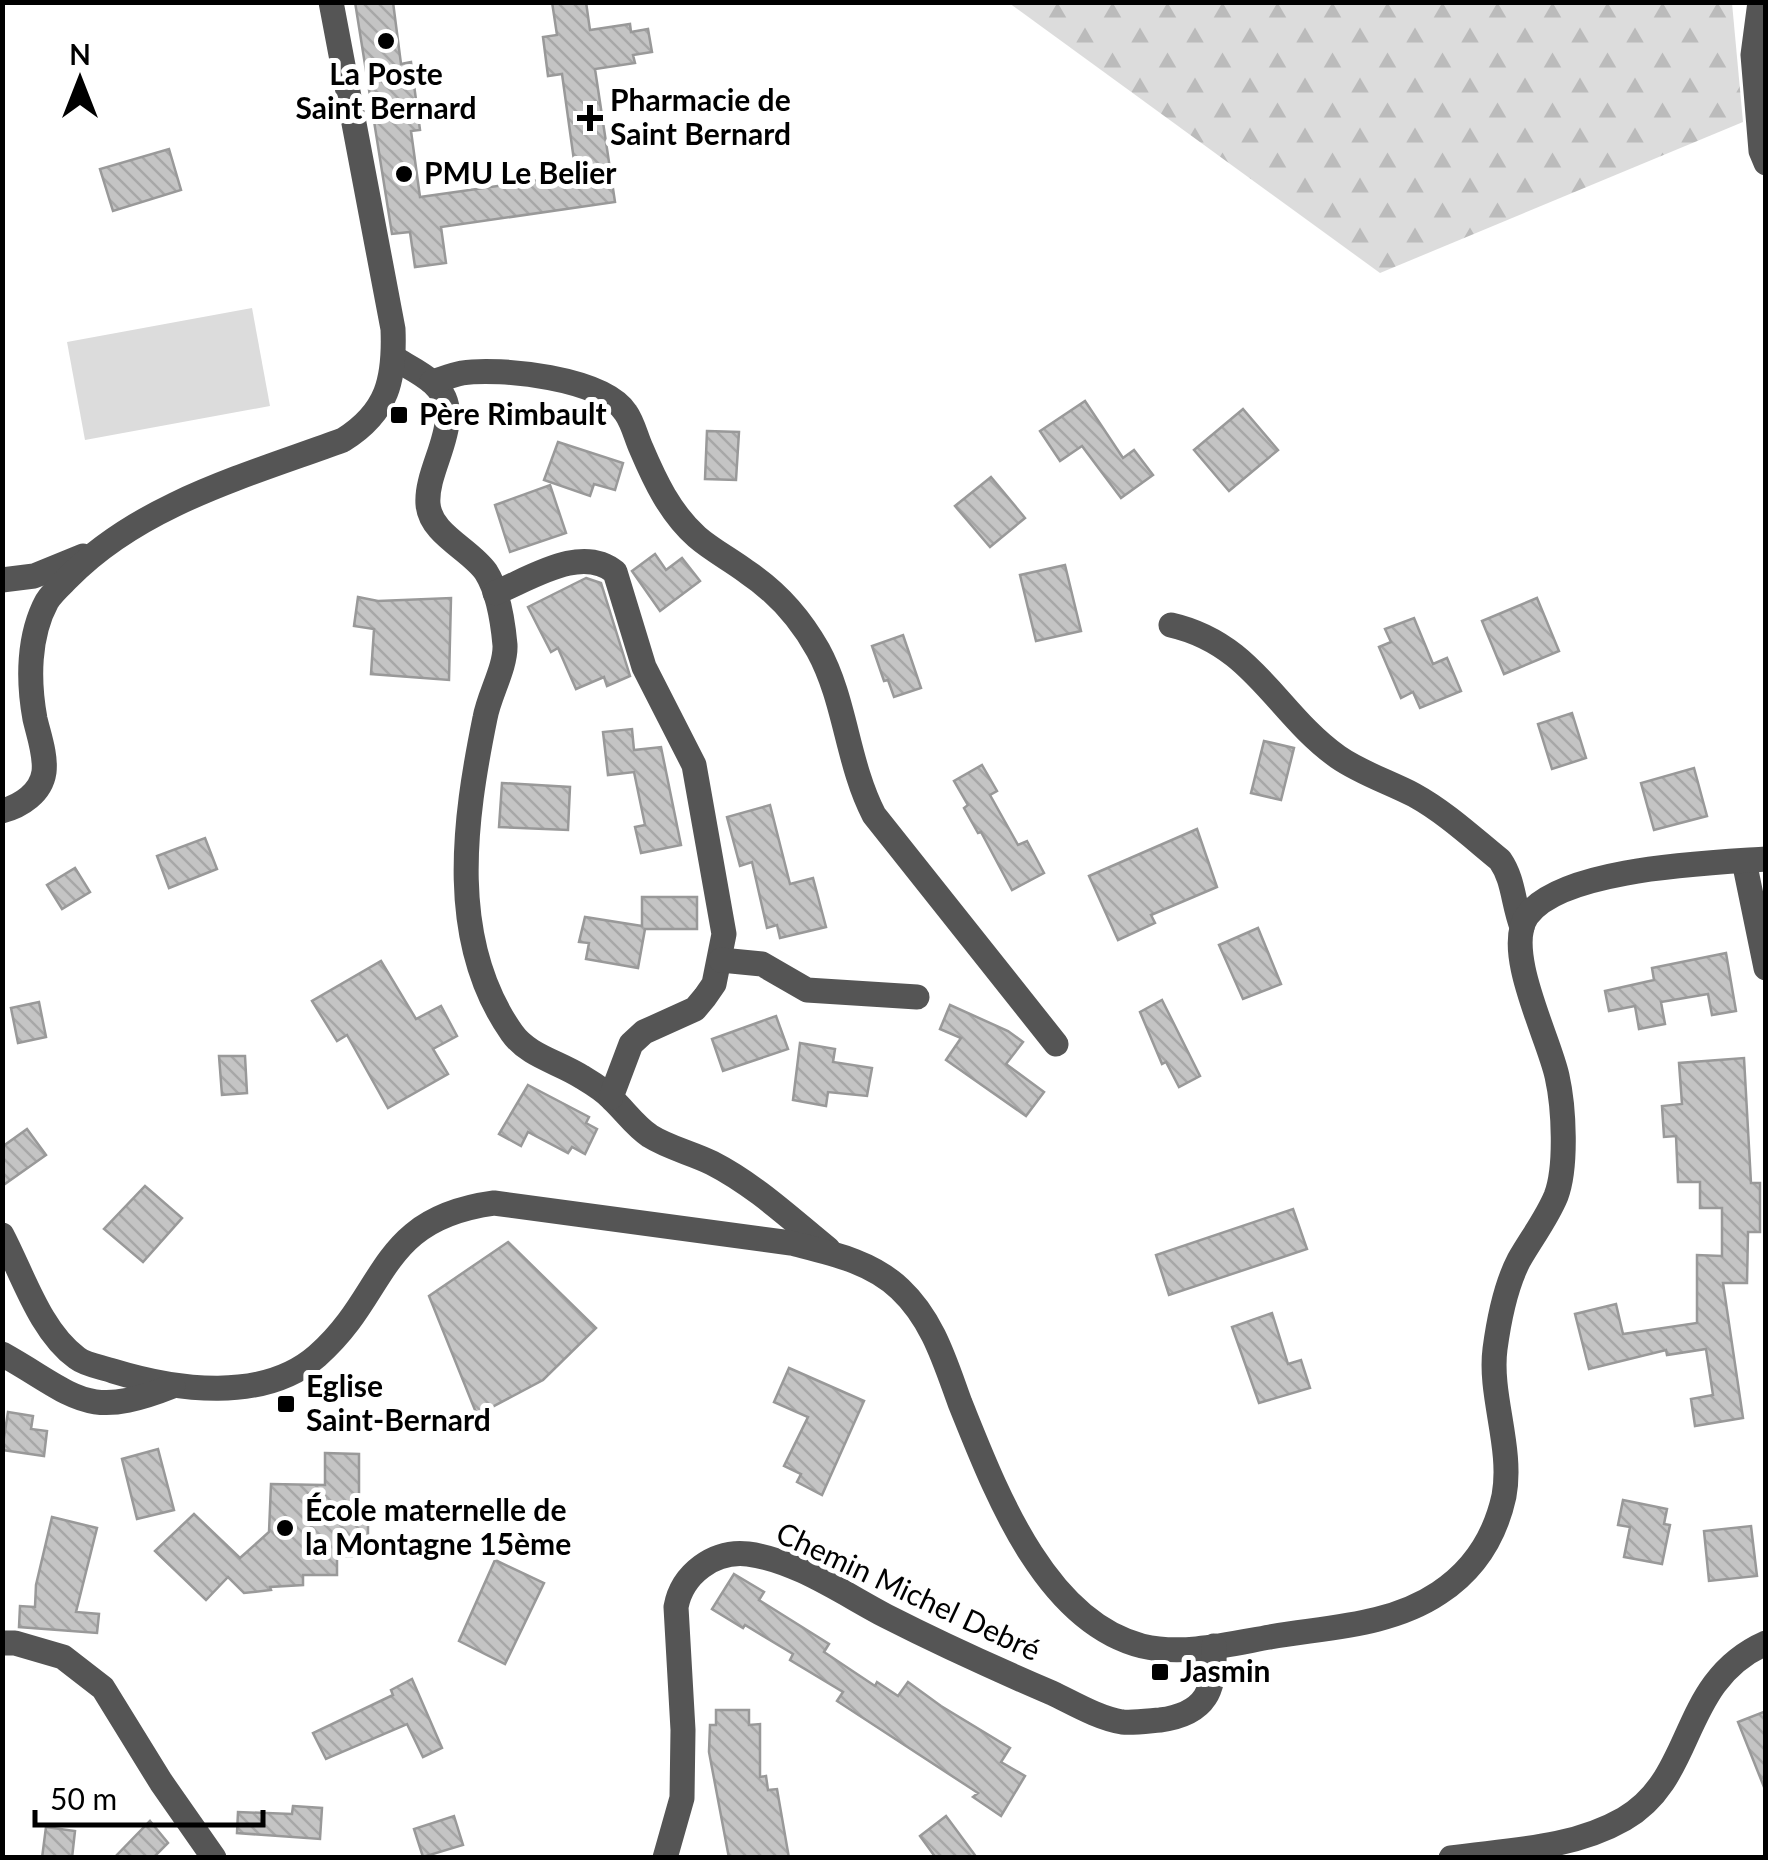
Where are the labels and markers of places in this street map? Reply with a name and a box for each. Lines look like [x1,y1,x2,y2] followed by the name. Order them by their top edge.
[375,30,397,52] marker: La Poste Saint Bernard
[296,55,476,125] place label: La Poste Saint Bernard
[610,81,791,151] place label: Pharmacie de Saint Bernard
[579,107,601,129] marker: Pharmacie de Saint Bernard
[424,154,617,190] place label: PMU Le Belier
[393,163,415,185] marker: PMU Le Belier
[419,395,607,431] place label: Père Rimbault
[388,404,410,426] marker: Père Rimbault
[306,1367,491,1437] place label: Eglise Saint-Bernard
[275,1393,297,1415] marker: Eglise Saint-Bernard
[305,1491,571,1561] place label: École maternelle de la Montagne 15ème
[274,1517,296,1539] marker: École maternelle de la Montagne 15ème
[1180,1652,1270,1688] place label: Jasmin
[1149,1661,1171,1683] marker: Jasmin

